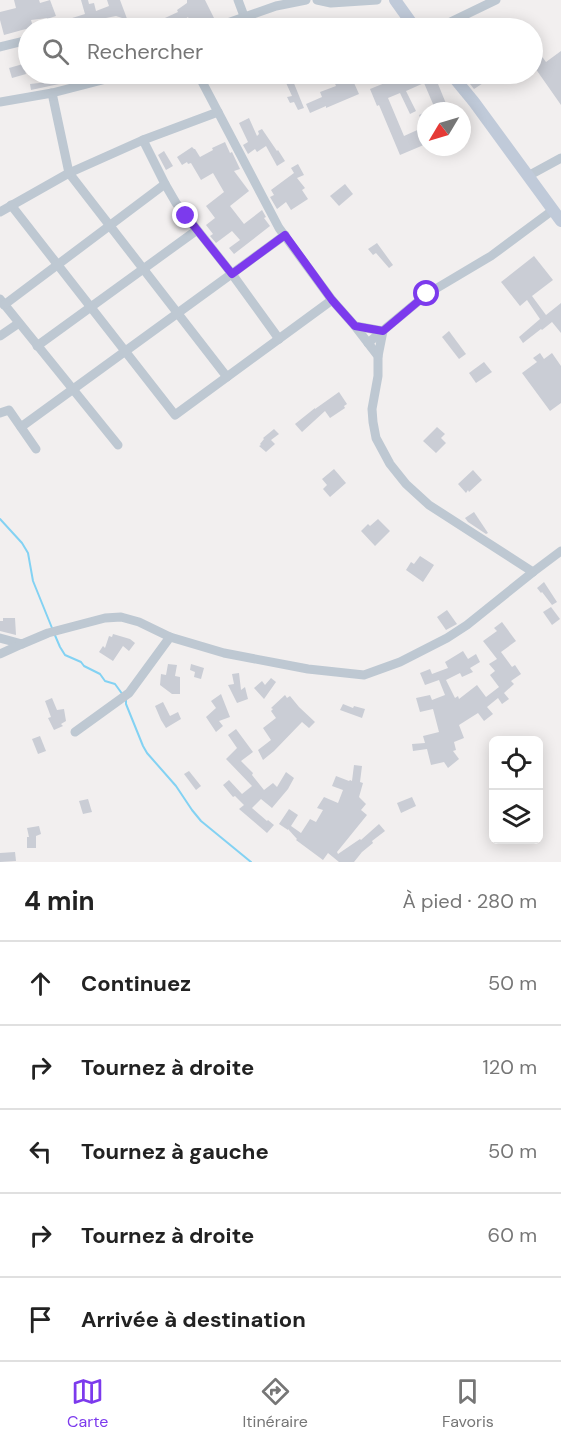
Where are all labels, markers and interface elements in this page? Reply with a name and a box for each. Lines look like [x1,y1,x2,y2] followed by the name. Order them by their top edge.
[18,18,543,84] search box
[39,35,72,68] icon: search
[87,37,203,66] text: Rechercher
[417,102,471,156] north arrow
[172,202,198,228] route end
[413,280,439,306] route start
[489,736,543,844] map controls
[489,736,543,790] button: locate
[489,790,543,844] button: layers
[24,884,95,918] text: 4 min
[402,888,537,914] text: À pied · 280 m
[24,967,57,1000] icon: ahead
[81,969,191,998] text: Continuez
[488,970,537,996] text: 50 m
[24,1051,57,1084] icon: right
[81,1053,254,1082] text: Tournez à droite
[483,1054,537,1080] text: 120 m
[24,1135,57,1168] icon: left
[81,1137,269,1166] text: Tournez à gauche
[488,1138,537,1164] text: 50 m
[24,1219,57,1252] icon: right
[81,1221,254,1250] text: Tournez à droite
[488,1222,537,1248] text: 60 m
[24,1303,57,1336] icon: arrive
[81,1305,306,1334] text: Arrivée à destination
[67,1375,108,1432] tab: Carte
[243,1375,308,1432] tab: Itinéraire
[442,1375,494,1432] tab: Favoris

